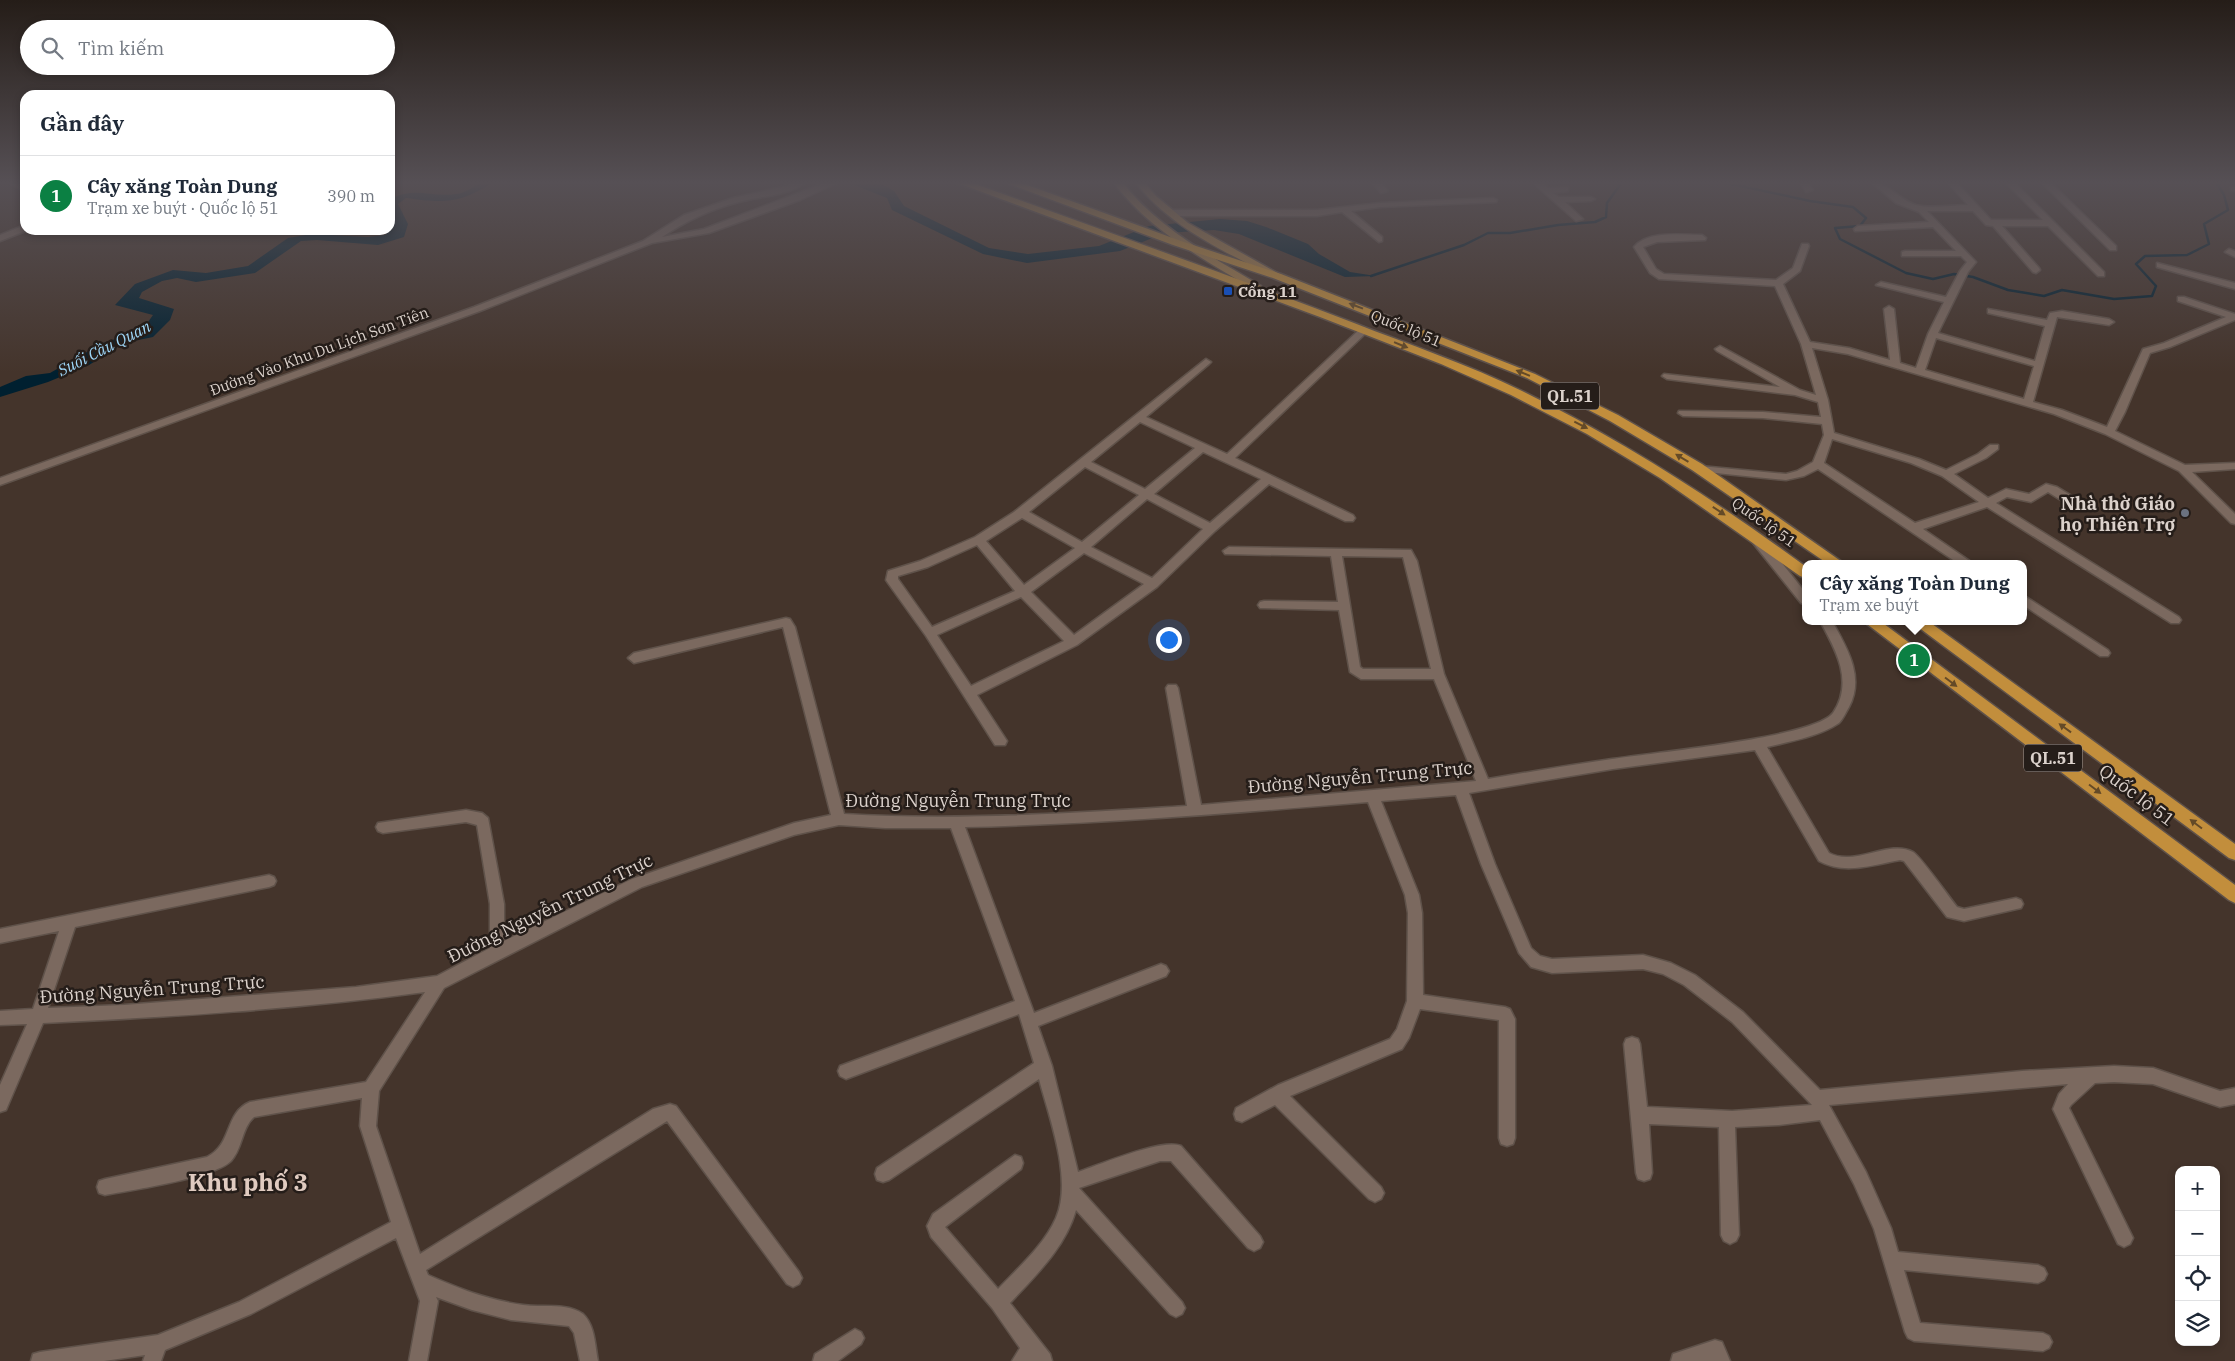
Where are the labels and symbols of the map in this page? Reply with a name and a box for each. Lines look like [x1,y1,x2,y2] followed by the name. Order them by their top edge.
[1238,282,1297,301] place label: Cổng 11
[1222,285,1234,297] marker: Cổng 11
[207,302,431,400] street label: Đường Vào Khu Du Lịch Sơn Tiên
[1349,302,1363,310] one-way arrow
[1368,305,1444,351] street label: Quốc lộ 51
[53,316,154,381] water label: Suối Cầu Quan
[1393,342,1408,349] one-way arrow
[1516,369,1531,376] one-way arrow
[1541,382,1599,410] road number: QL.51
[1574,421,1588,429] one-way arrow
[1676,453,1689,462] one-way arrow
[2060,492,2176,536] place label: Nhà thờ Giáo họ Thiên Trợ
[1728,493,1800,551] street label: Quốc lộ 51
[1712,506,1725,516] one-way arrow
[2179,507,2191,519] marker: Nhà thờ Giáo họ Thiên Trợ
[1156,627,1182,653] your location
[1898,641,1930,679] pin: 1
[1944,677,1958,687] one-way arrow
[2058,723,2071,733] one-way arrow
[2024,744,2082,771] road number: QL.51
[1247,756,1473,798] street label: Đường Nguyễn Trung Trực
[2094,759,2180,831] street label: Quốc lộ 51
[2088,784,2101,795] one-way arrow
[845,789,1071,812] street label: Đường Nguyễn Trung Trực
[2189,819,2203,829] one-way arrow
[444,848,656,968] street label: Đường Nguyễn Trung Trực
[39,970,265,1008] street label: Đường Nguyễn Trung Trực
[188,1166,308,1198] district label: Khu phố 3

